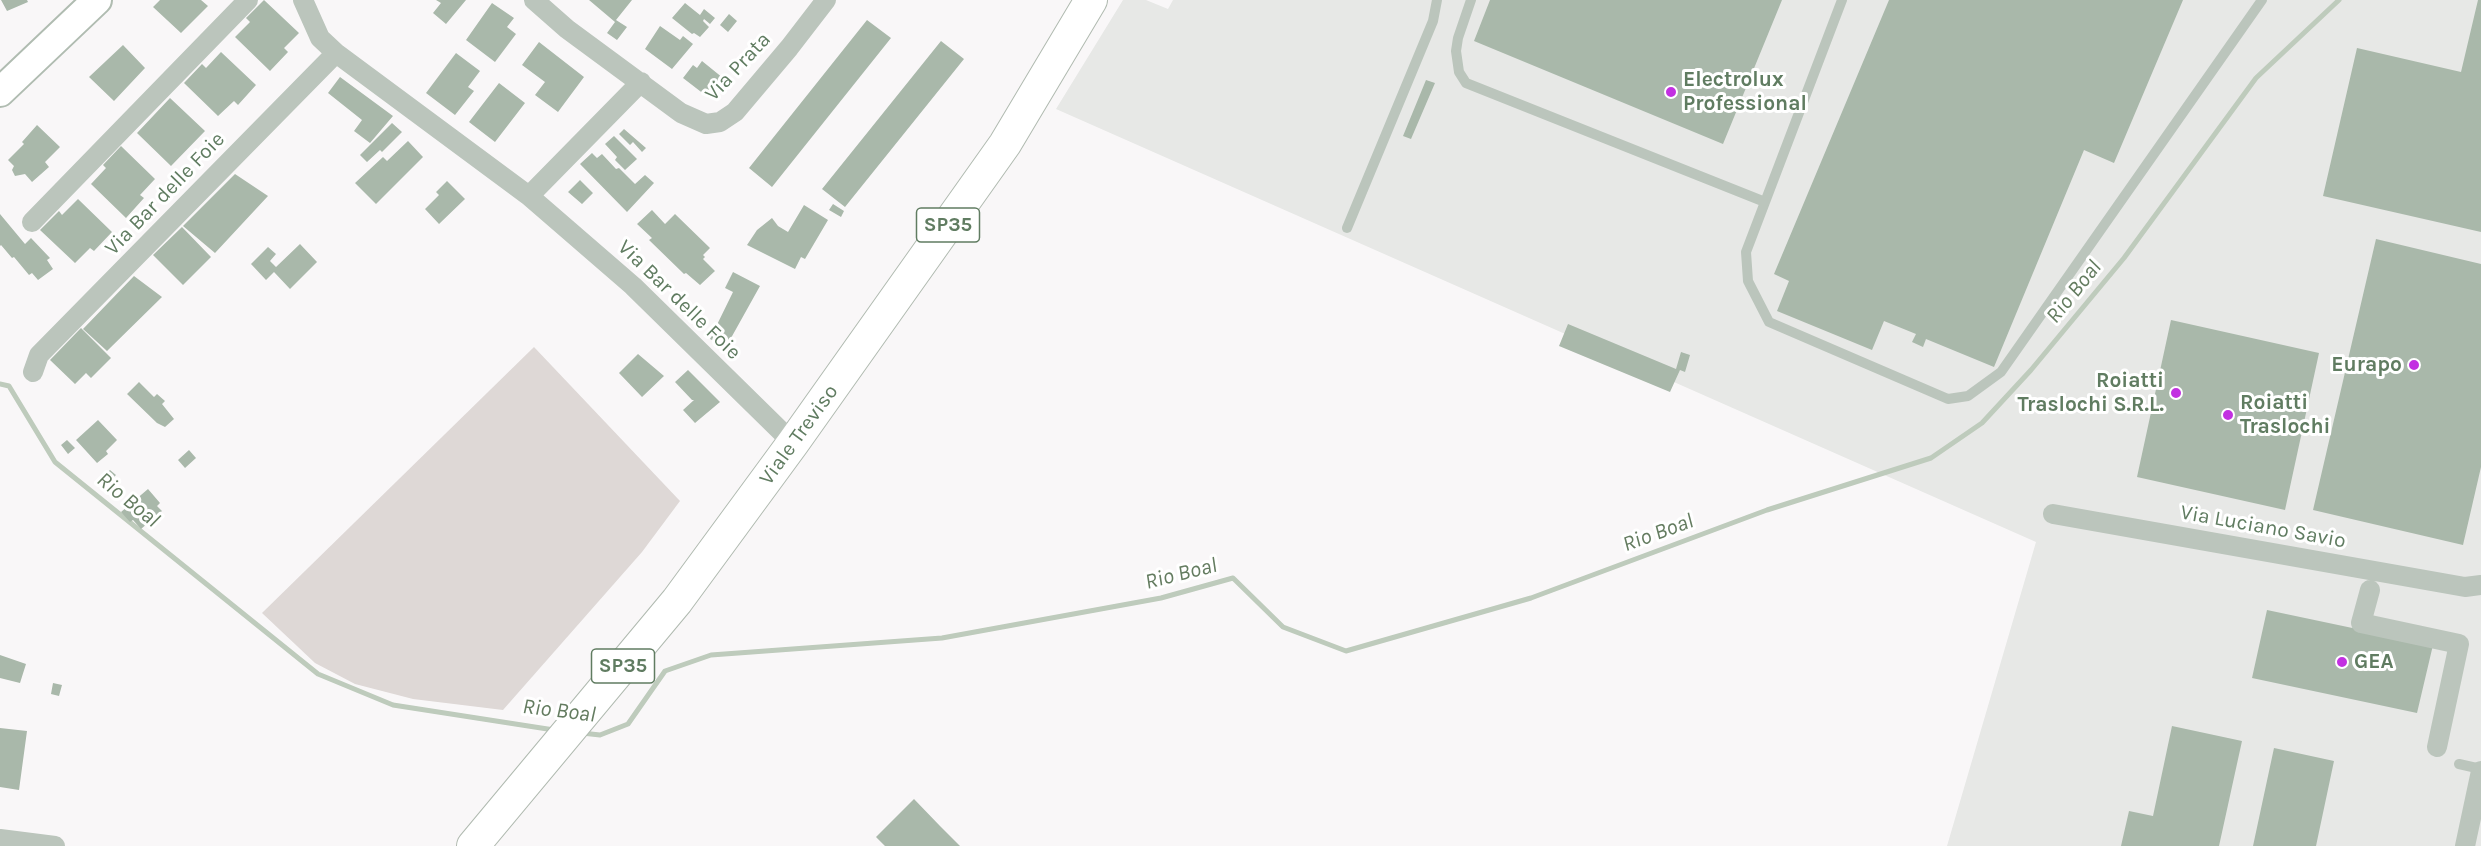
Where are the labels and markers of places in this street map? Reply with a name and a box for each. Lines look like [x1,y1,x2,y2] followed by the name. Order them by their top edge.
[1683,67,1807,117] place label: Electrolux Professional
[1664,85,1678,99] marker: Electrolux Professional
[2331,352,2402,378] place label: Eurapo
[2407,358,2421,372] marker: Eurapo
[2018,368,2164,418] place label: Roiatti Traslochi S.R.L.
[2169,386,2183,400] marker: Roiatti Traslochi S.R.L.
[2240,390,2330,440] place label: Roiatti Traslochi
[2221,408,2235,422] marker: Roiatti Traslochi
[2354,649,2394,675] place label: GEA
[2335,655,2349,669] marker: GEA

